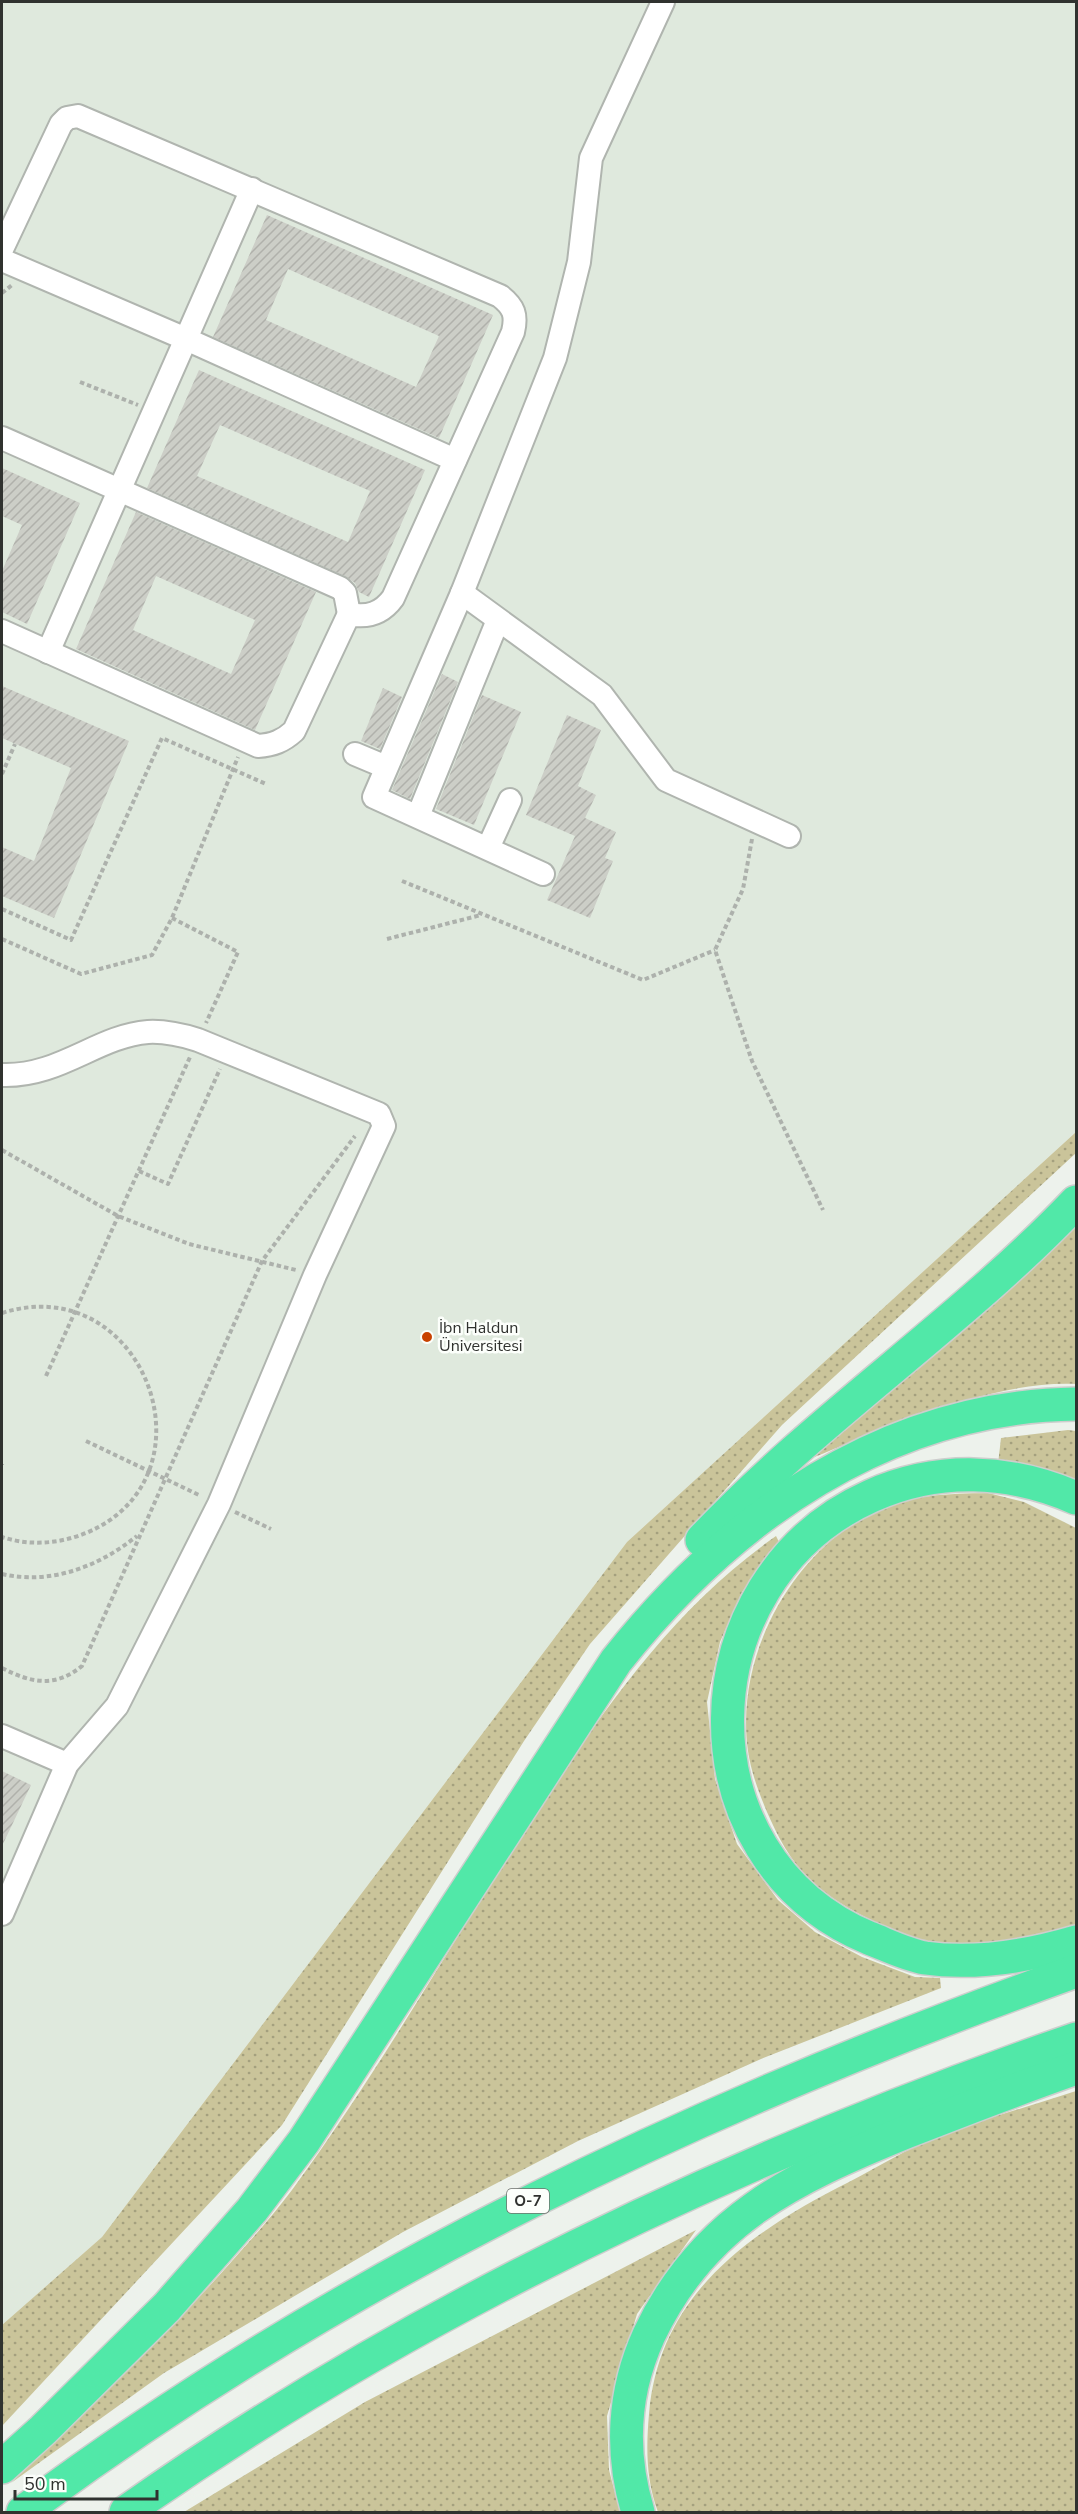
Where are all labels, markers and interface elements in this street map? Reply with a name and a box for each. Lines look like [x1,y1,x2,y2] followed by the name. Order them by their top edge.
[439,1317,523,1357] place label: İbn Haldun Üniversitesi
[420,1330,434,1344] marker: İbn Haldun Üniversitesi
[507,2189,549,2213] road number: O-7
[15,2463,158,2501] scale bar
[24,2472,66,2496] text: 50 m

